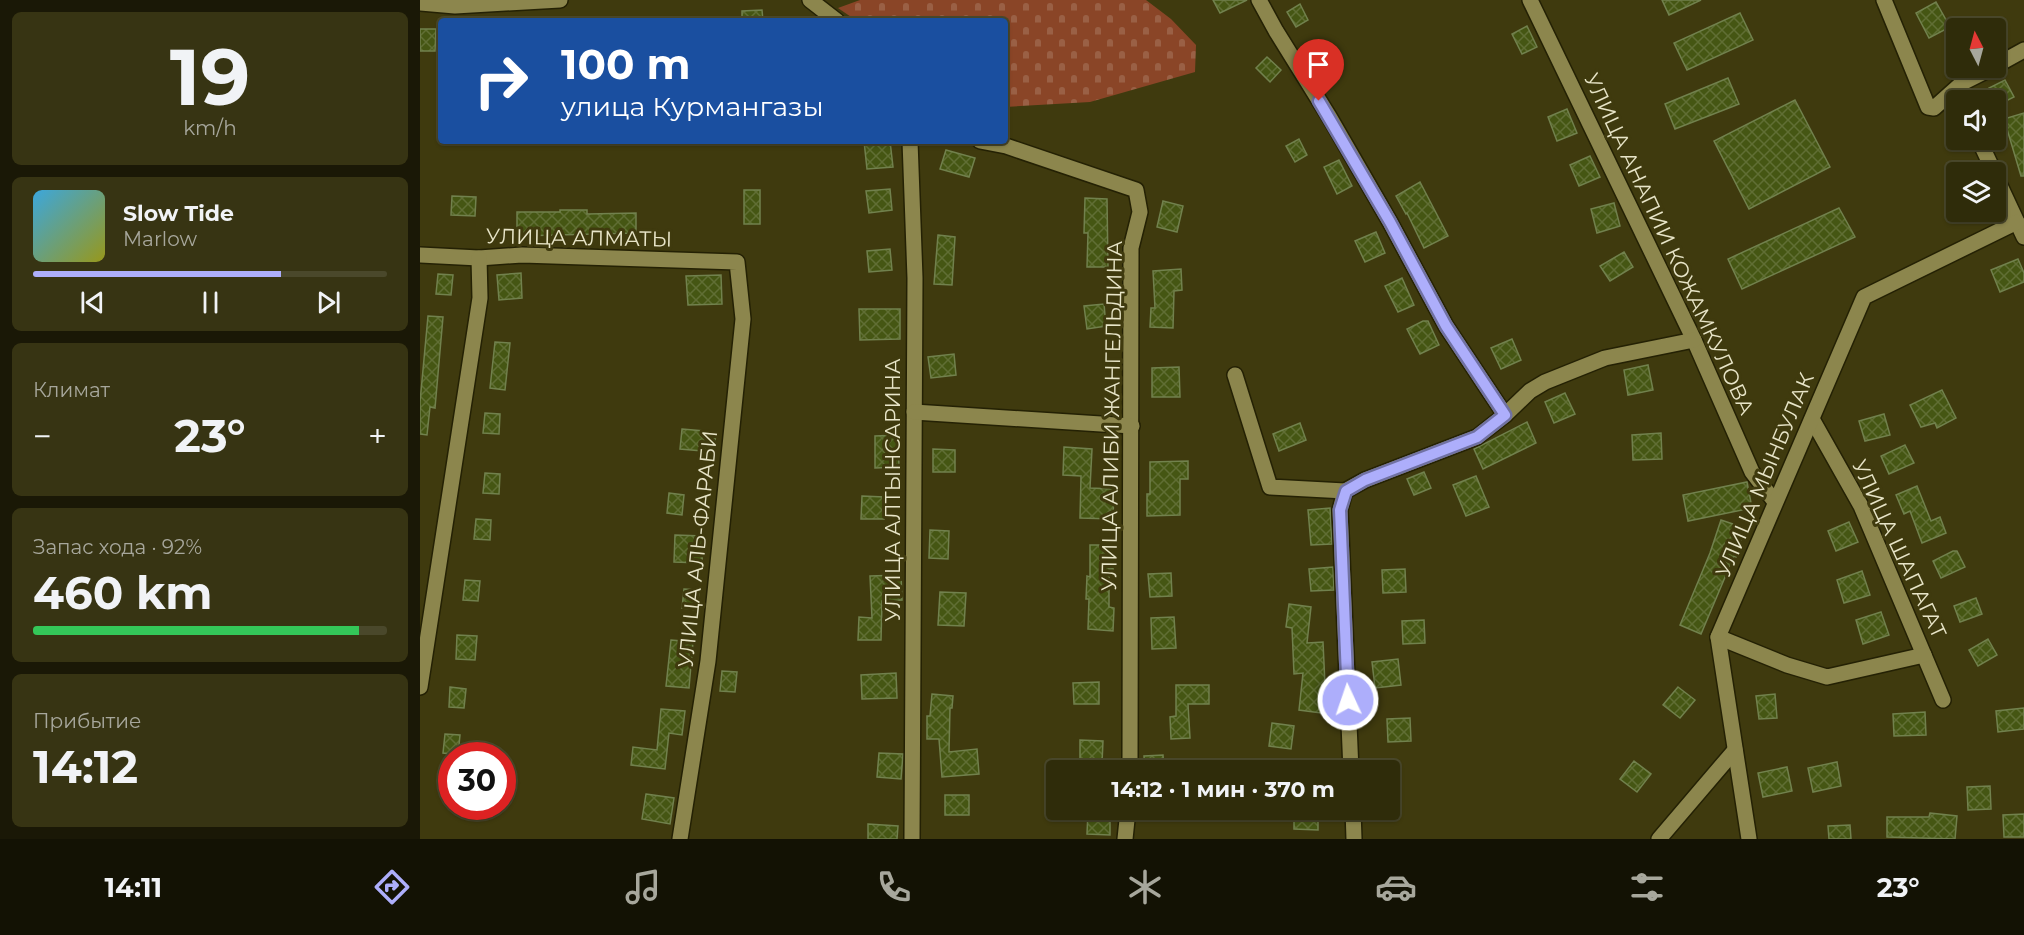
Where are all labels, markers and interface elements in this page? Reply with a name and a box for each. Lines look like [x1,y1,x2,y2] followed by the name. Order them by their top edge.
[1946,18,2006,78] north arrow
[1946,18,2006,222] map controls
[170,29,250,125] text: 19
[561,38,690,90] text: 100 m
[1293,39,1344,101] pin
[462,42,540,120] icon: right
[1302,48,1335,81] icon: arrive
[1579,69,1760,419] street label: УЛИЦА АНАПИИ КОЖАМКУЛОВА
[561,90,824,123] text: улица Курмангазы
[1946,90,2006,150] button: sound
[183,116,237,140] text: km/h
[1946,162,2006,222] button: layers
[123,200,234,227] text: Slow Tide
[486,223,672,252] street label: УЛИЦА АЛМАТЫ
[123,227,197,251] text: Marlow
[1096,240,1127,591] street label: УЛИЦА АЛИБИ ЖАНГЕЛЬДИНА
[76,286,109,319] icon: previous
[194,286,227,319] icon: pause
[312,286,345,319] icon: next
[880,358,905,622] street label: УЛИЦА АЛТЫНСАРИНА
[1710,369,1819,581] street label: УЛИЦА МЫНБУЛАК
[33,378,110,402] text: Климат
[174,408,246,463] text: 23°
[33,416,52,456] text: −
[368,416,387,456] text: +
[673,429,722,669] street label: УЛИЦА АЛЬ-ФАРАБИ
[1847,456,1952,643] street label: УЛИЦА ШАПАГАТ
[33,535,202,559] text: Запас хода · 92%
[33,565,212,620] text: 460 km
[1316,668,1380,732] position arrow
[33,709,141,733] text: Прибытие
[33,739,138,794] text: 14:12
[438,742,516,820] speed limit sign: 30
[1111,776,1335,803] text: 14:12 · 1 мин · 370 m
[371,866,413,908] icon: directions
[622,866,664,908] icon: music
[873,866,915,908] icon: phone
[1124,866,1166,908] icon: climate
[1375,866,1417,908] icon: car
[1626,866,1668,908] icon: filters
[104,871,162,904] text: 14:11
[1877,871,1919,904] text: 23°

